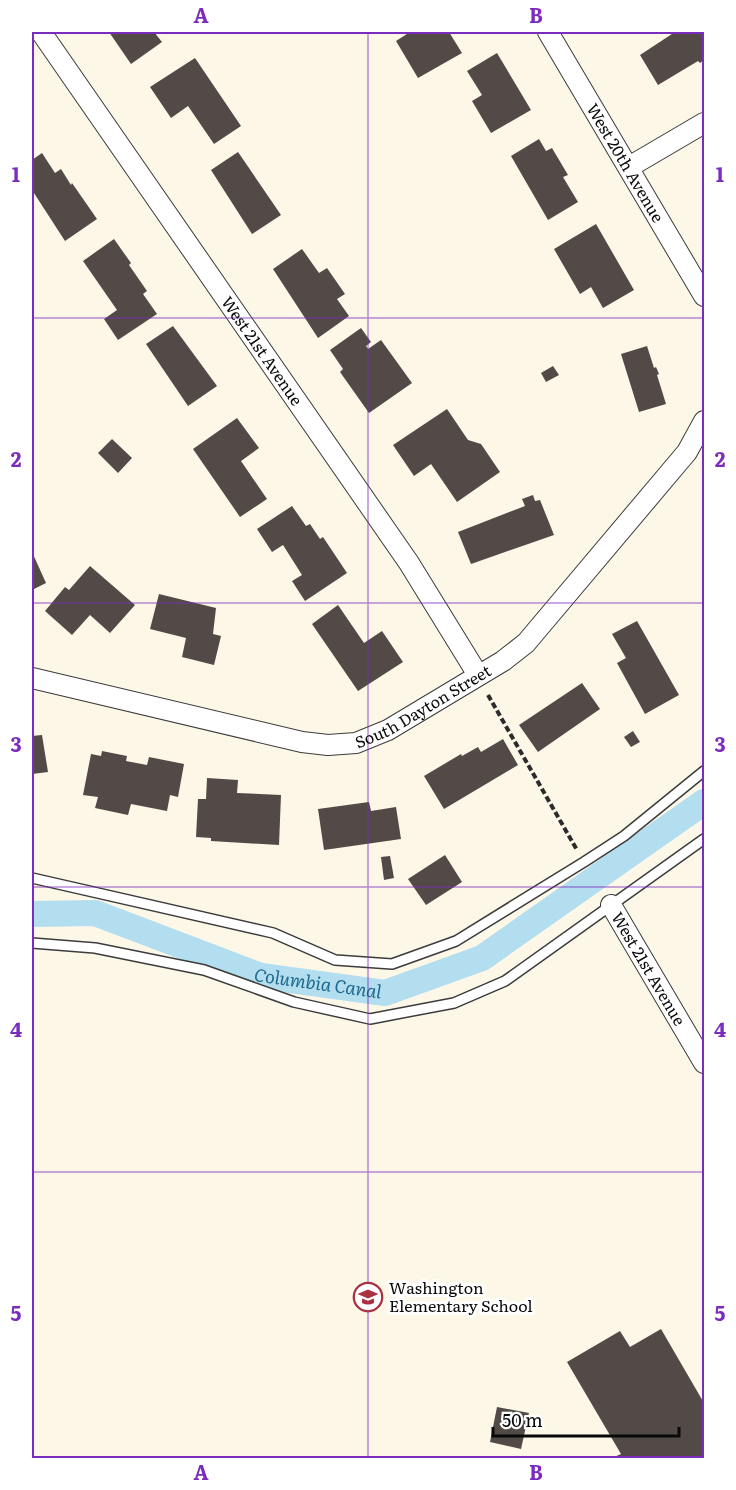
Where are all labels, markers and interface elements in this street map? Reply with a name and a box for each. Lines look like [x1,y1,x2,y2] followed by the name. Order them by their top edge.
[193,0,209,29] text: A
[529,0,543,29] text: B
[582,98,671,226] street label: West 20th Avenue
[12,158,20,188] text: 1
[716,158,724,188] text: 1
[216,291,309,410] street label: West 21st Avenue
[11,443,22,473] text: 2
[715,443,726,473] text: 2
[351,658,496,753] street label: South Dayton Street
[10,728,22,758] text: 3
[714,728,726,758] text: 3
[606,907,692,1030] street label: West 21st Avenue
[250,960,384,1005] water label: Columbia Canal
[10,1013,22,1043] text: 4
[714,1013,726,1043] text: 4
[389,1275,533,1317] place label: Washington Elementary School
[352,1281,384,1313] school or university icon: Washington Elementary School
[11,1297,22,1327] text: 5
[715,1297,726,1327] text: 5
[493,1400,679,1438] scale bar
[502,1406,543,1433] text: 50 m
[193,1456,209,1486] text: A
[529,1456,543,1486] text: B

